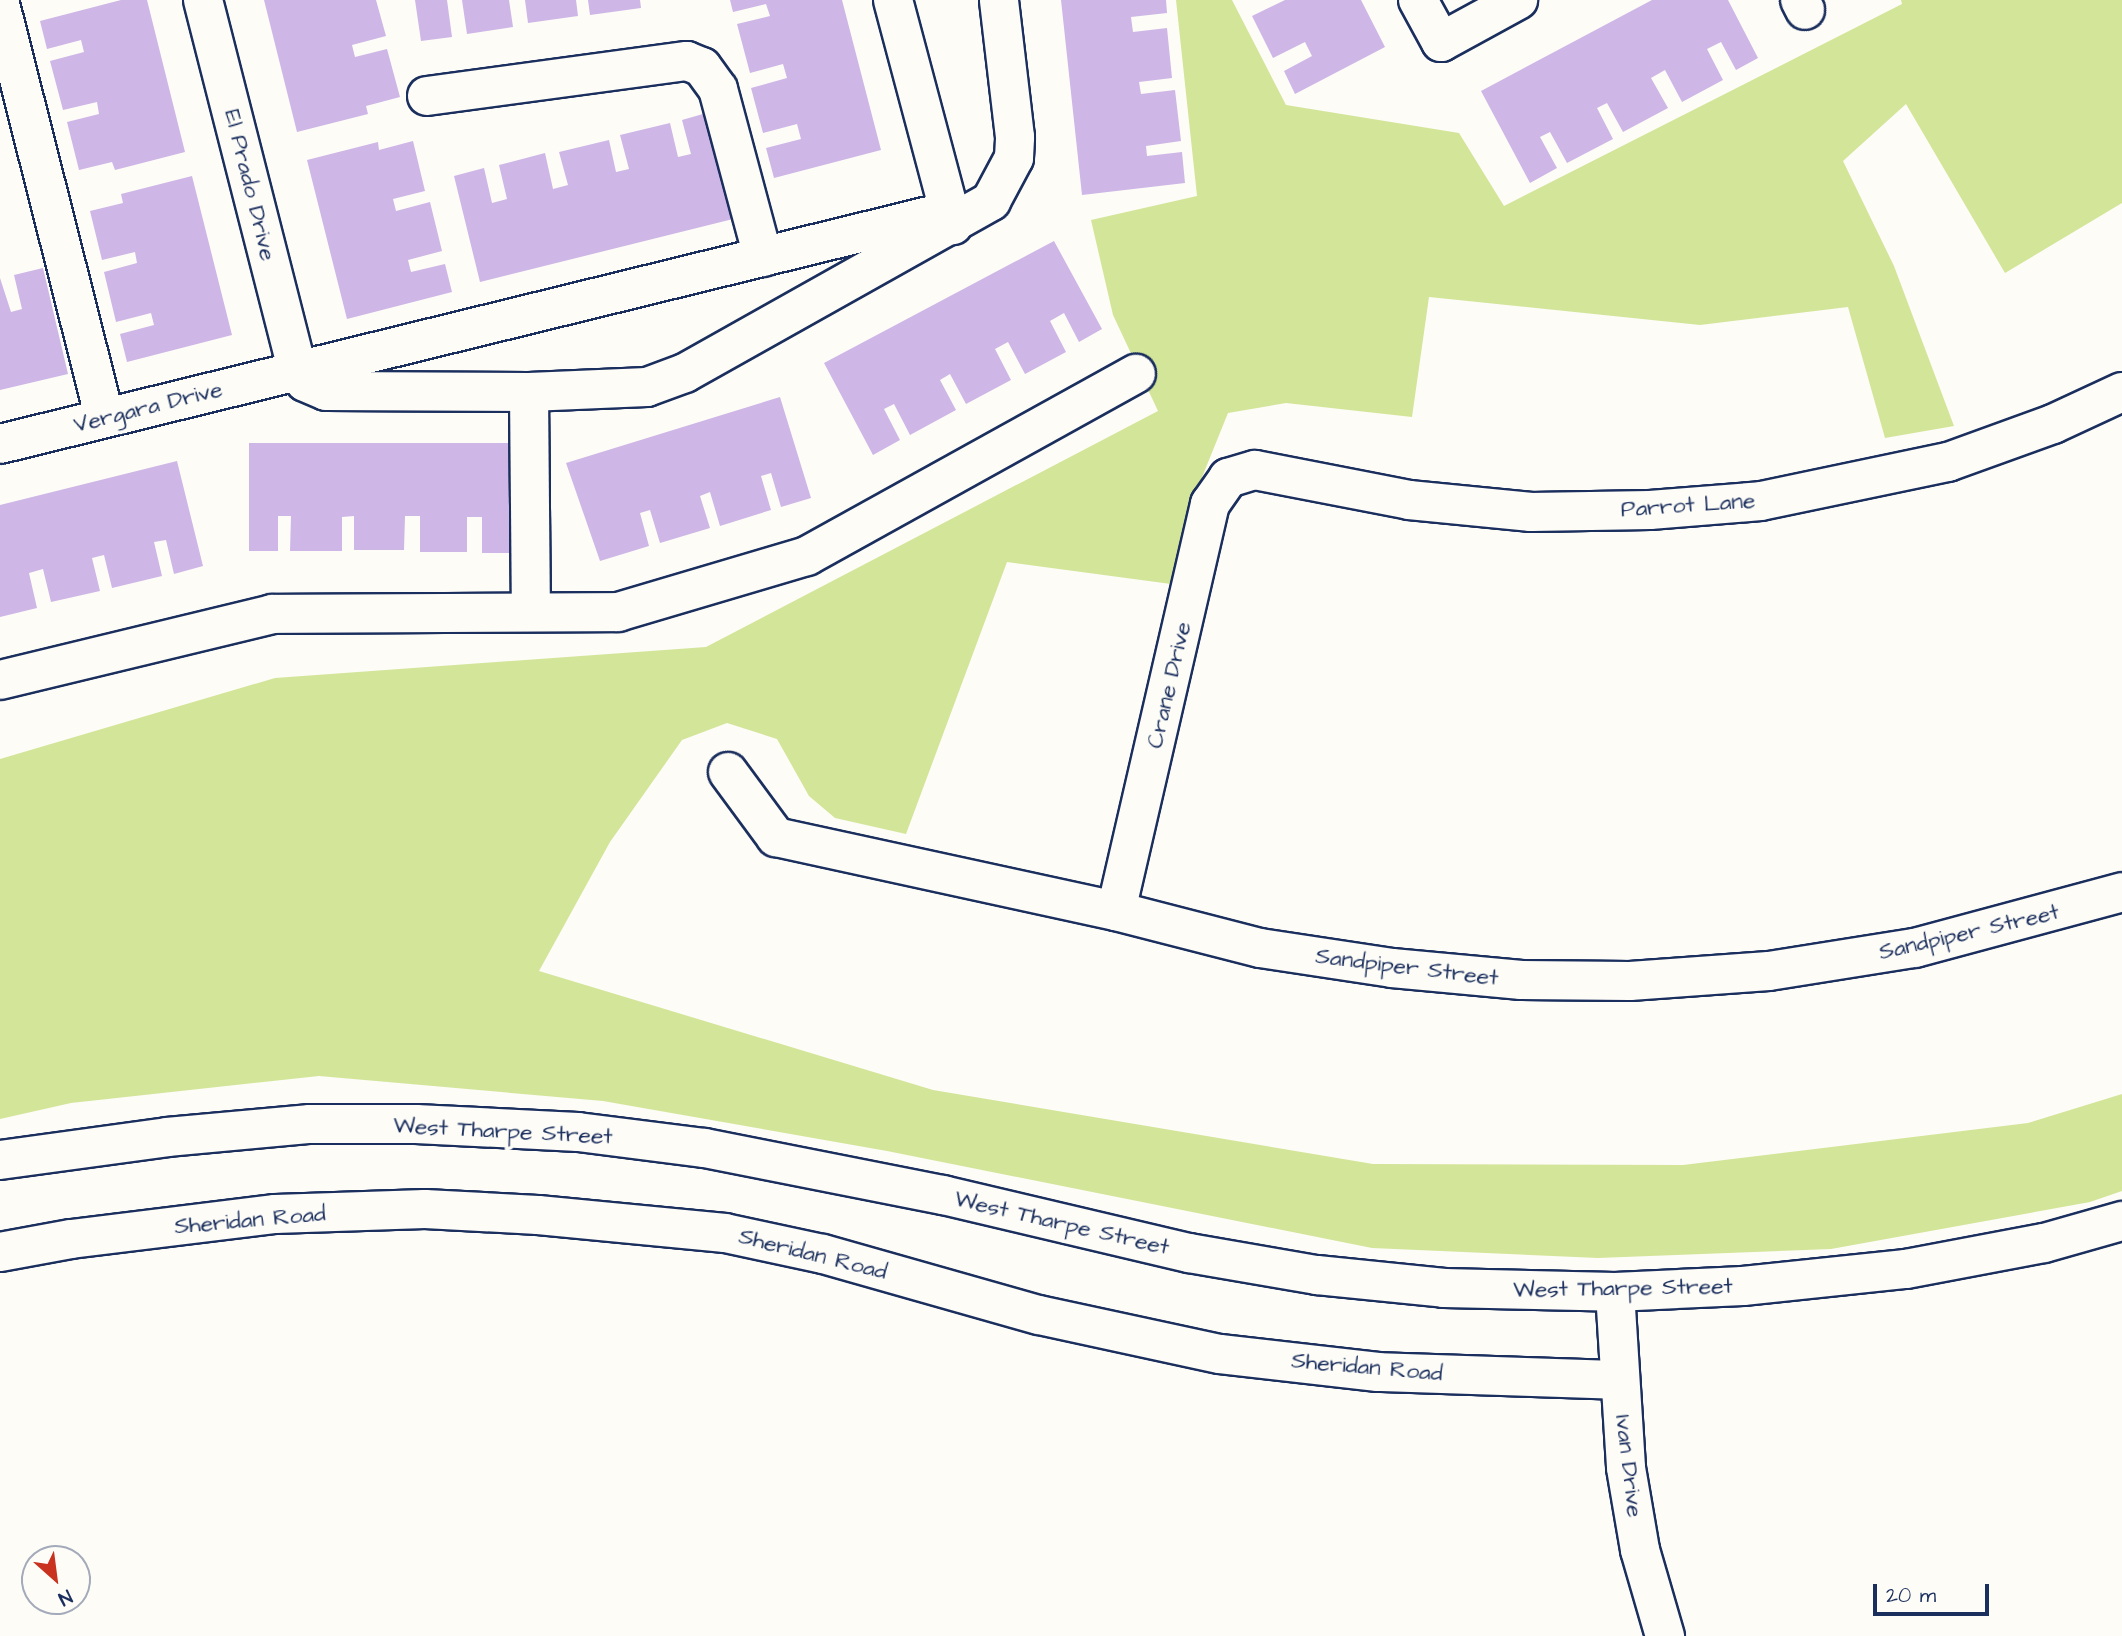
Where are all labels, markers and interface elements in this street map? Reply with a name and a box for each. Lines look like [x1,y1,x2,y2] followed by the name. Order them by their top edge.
[218,107,282,263] street label: El Prado Drive
[71,375,225,439] street label: Vergara Drive
[1620,487,1756,523] street label: Parrot Lane
[1141,619,1197,751] street label: Crane Drive
[1876,898,2062,966] street label: Sandpiper Street
[1314,942,1500,992] street label: Sandpiper Street
[393,1111,613,1151] street label: West Tharpe Street
[952,1185,1172,1261] street label: West Tharpe Street
[173,1200,327,1240] street label: Sheridan Road
[736,1222,890,1286] street label: Sheridan Road
[1513,1272,1733,1304] street label: West Tharpe Street
[1290,1347,1444,1387] street label: Sheridan Road
[1609,1413,1649,1519] street label: Ivan Drive
[21,1545,91,1615] north arrow
[1877,1570,1993,1614] scale bar
[1886,1581,1936,1610] text: 20 m
[54,1582,77,1612] text: N

